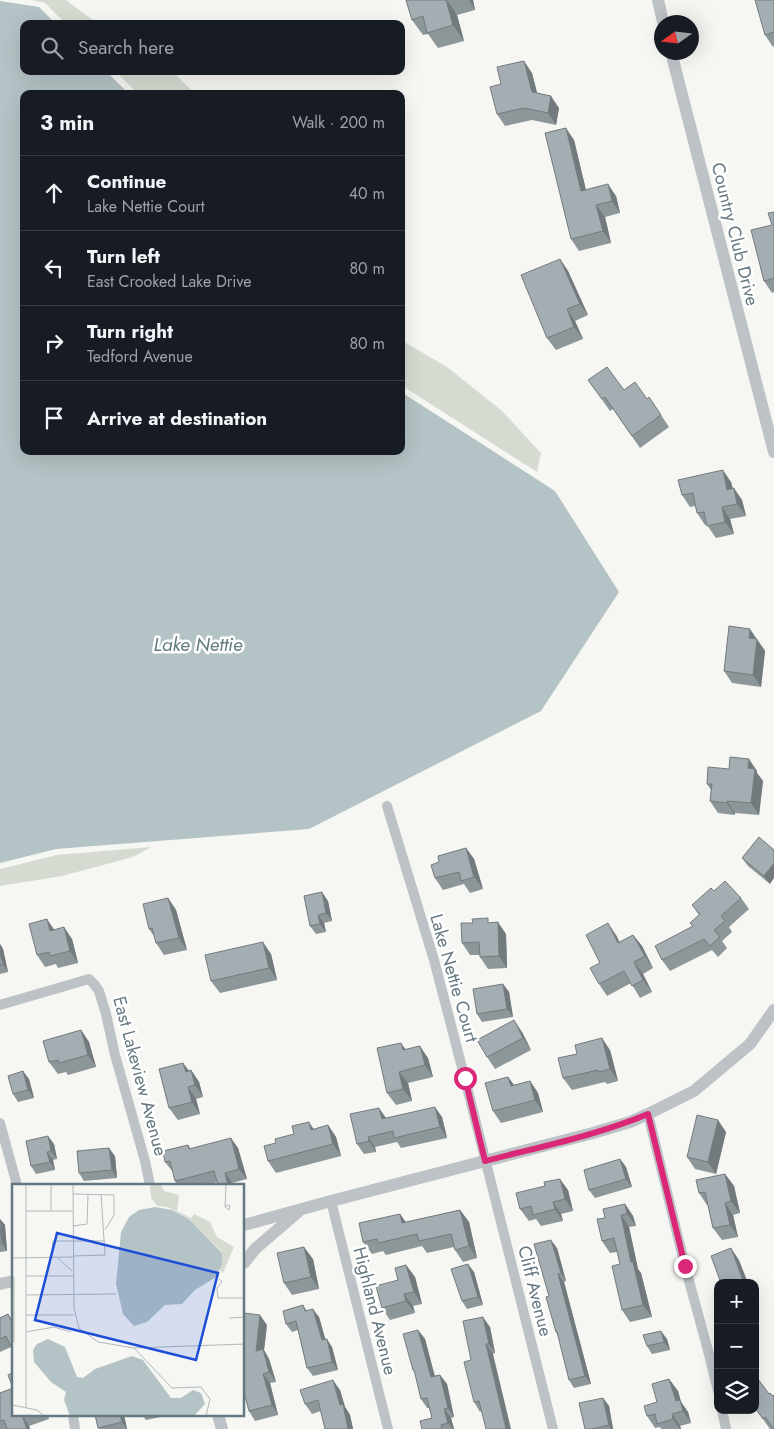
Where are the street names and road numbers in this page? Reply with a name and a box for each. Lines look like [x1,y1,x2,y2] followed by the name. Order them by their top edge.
[705,160,765,308] street label: Country Club Drive
[423,911,485,1046] street label: Lake Nettie Court
[106,993,174,1159] street label: East Lakeview Avenue
[511,1243,559,1339] street label: Cliff Avenue
[347,1244,403,1378] street label: Highland Avenue

